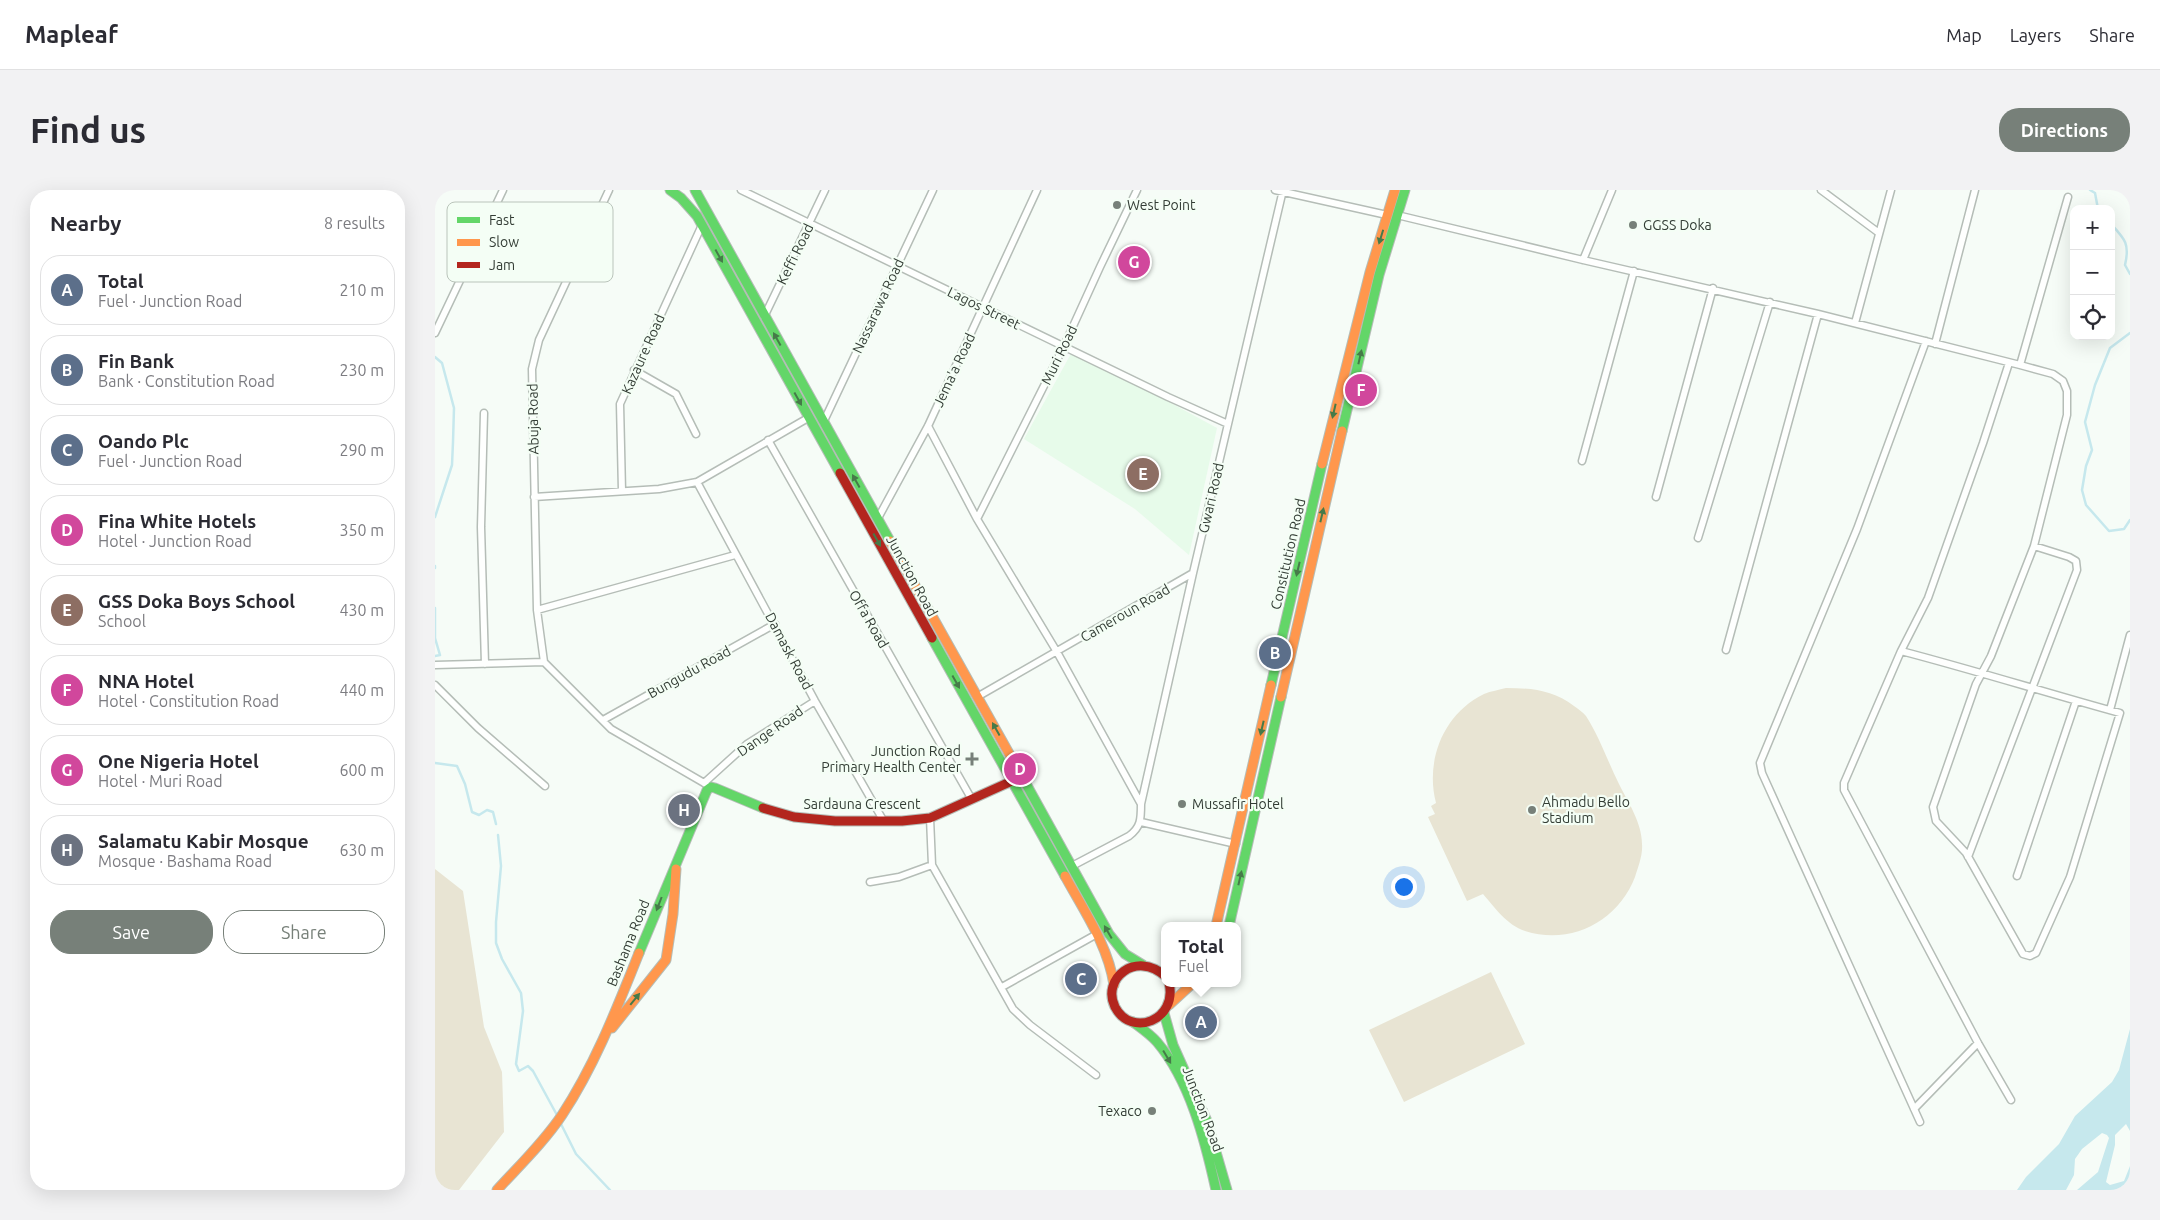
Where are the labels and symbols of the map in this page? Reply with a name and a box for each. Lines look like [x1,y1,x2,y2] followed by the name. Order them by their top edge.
[1127,197,1196,213] place label: West Point
[1111,199,1123,211] marker: West Point
[447,202,613,282] legend
[489,212,515,228] text: Fast
[1643,217,1712,233] place label: GGSS Doka
[1627,219,1639,231] marker: GGSS Doka
[773,221,817,287] street label: Keffi Road
[1376,229,1384,244] one-way arrow
[489,234,519,250] text: Slow
[1118,243,1150,281] pin: G
[715,249,723,264] one-way arrow
[849,256,907,356] street label: Nassarawa Road
[489,257,515,273] text: Jam
[945,284,1023,333] street label: Lagos Street
[618,312,668,396] street label: Kazaure Road
[1038,323,1080,387] street label: Muri Road
[930,330,978,410] street label: Jema'a Road
[772,332,781,346] one-way arrow
[1356,349,1364,364] one-way arrow
[1345,371,1377,409] pin: F
[524,383,542,455] street label: Abuja Road
[793,392,802,405] one-way arrow
[1330,403,1338,418] one-way arrow
[1127,455,1159,493] pin: E
[1195,461,1227,535] street label: Gwari Road
[851,474,860,487] one-way arrow
[1267,497,1309,611] street label: Constitution Road
[1318,507,1326,522] one-way arrow
[873,533,881,548] one-way arrow
[883,533,941,619] street label: Junction Road
[1294,562,1302,577] one-way arrow
[1077,581,1173,645] street label: Cameroun Road
[846,587,892,651] street label: Offa Road
[762,610,816,692] street label: Damask Road
[1259,634,1291,672] pin: B
[645,643,733,701] street label: Bungudu Road
[952,676,961,689] one-way arrow
[734,703,806,759] street label: Dange Road
[1258,720,1266,735] one-way arrow
[991,723,1000,736] one-way arrow
[821,743,962,775] place label: Junction Road Primary Health Center
[1004,750,1036,788] pin: D
[965,752,979,766] marker: Junction Road Primary Health Center
[668,791,700,829] pin: H
[1542,794,1630,826] place label: Ahmadu Bello Stadium
[804,796,921,812] street label: Sardauna Crescent
[1192,796,1284,812] place label: Mussafir Hotel
[1176,798,1188,810] marker: Mussafir Hotel
[1526,804,1538,816] marker: Ahmadu Bello Stadium
[1236,870,1244,886] one-way arrow
[1391,874,1417,900] your location
[603,897,653,989] street label: Bashama Road
[655,897,663,912] one-way arrow
[1104,926,1113,939] one-way arrow
[1065,960,1097,998] pin: C
[629,993,640,1006] one-way arrow
[1185,1003,1217,1041] pin: A
[1162,1050,1171,1063] one-way arrow
[1179,1064,1227,1154] street label: Junction Road
[1098,1103,1142,1119] place label: Texaco
[1146,1105,1158,1117] marker: Texaco

